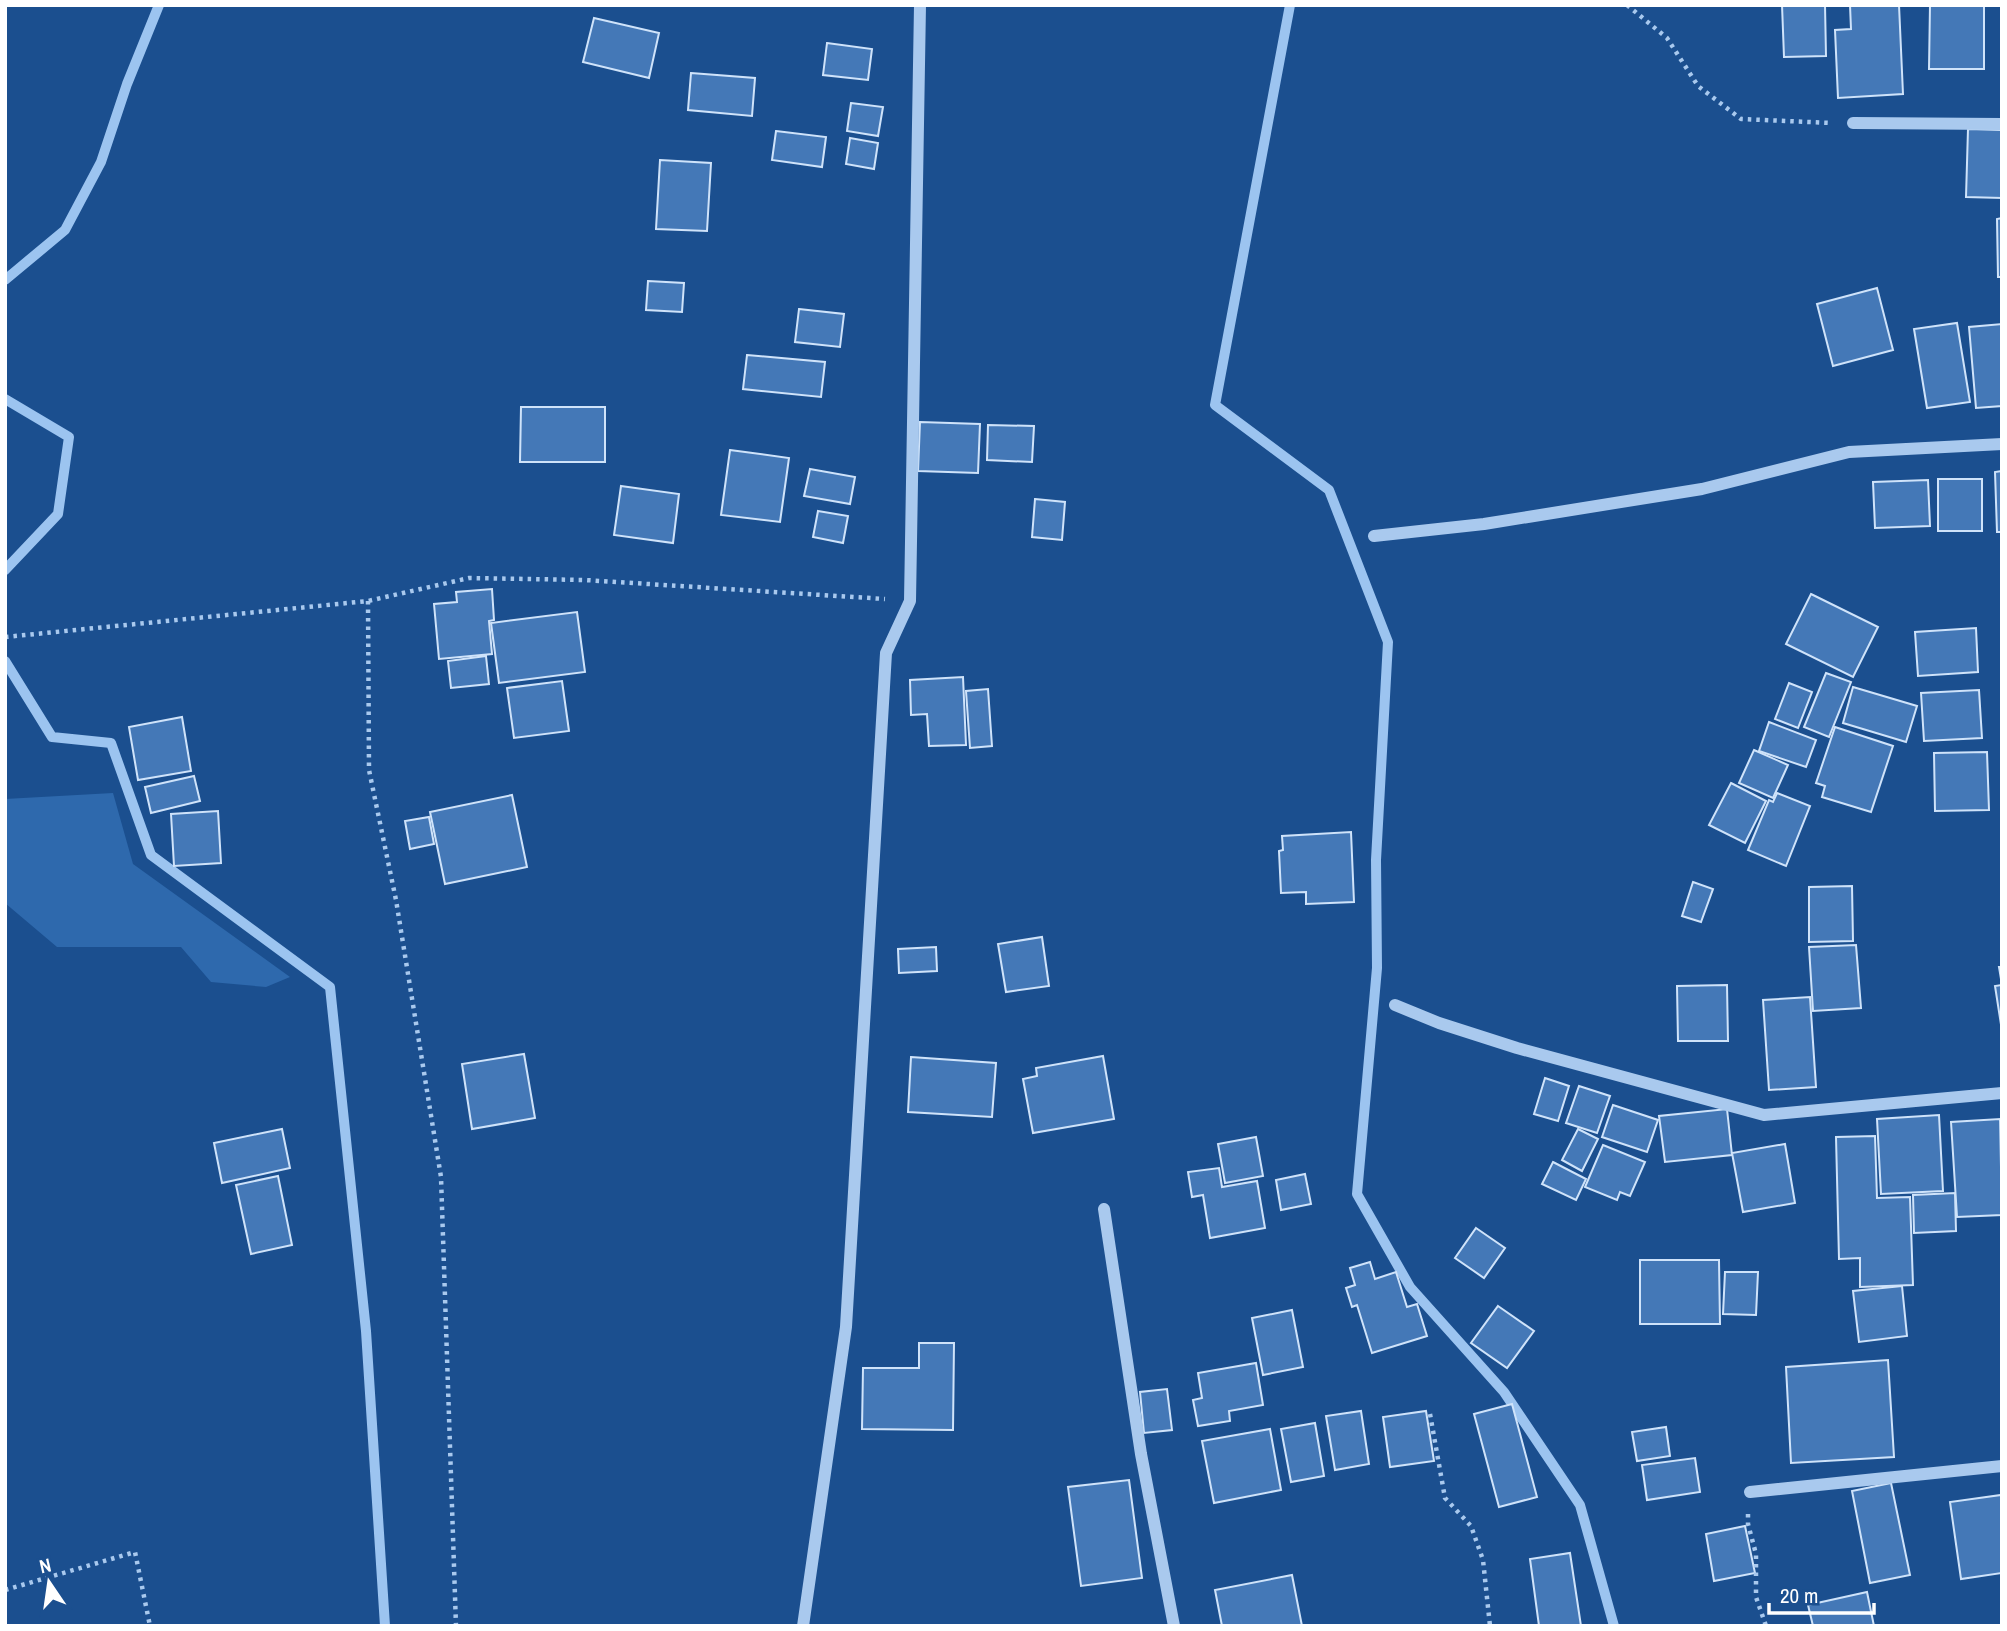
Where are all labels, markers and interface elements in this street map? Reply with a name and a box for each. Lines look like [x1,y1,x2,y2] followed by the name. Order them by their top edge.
[14,1547,84,1617] north arrow
[37,1552,54,1579] text: N
[1769,1572,1874,1616] scale bar
[1780,1581,1818,1610] text: 20 m

